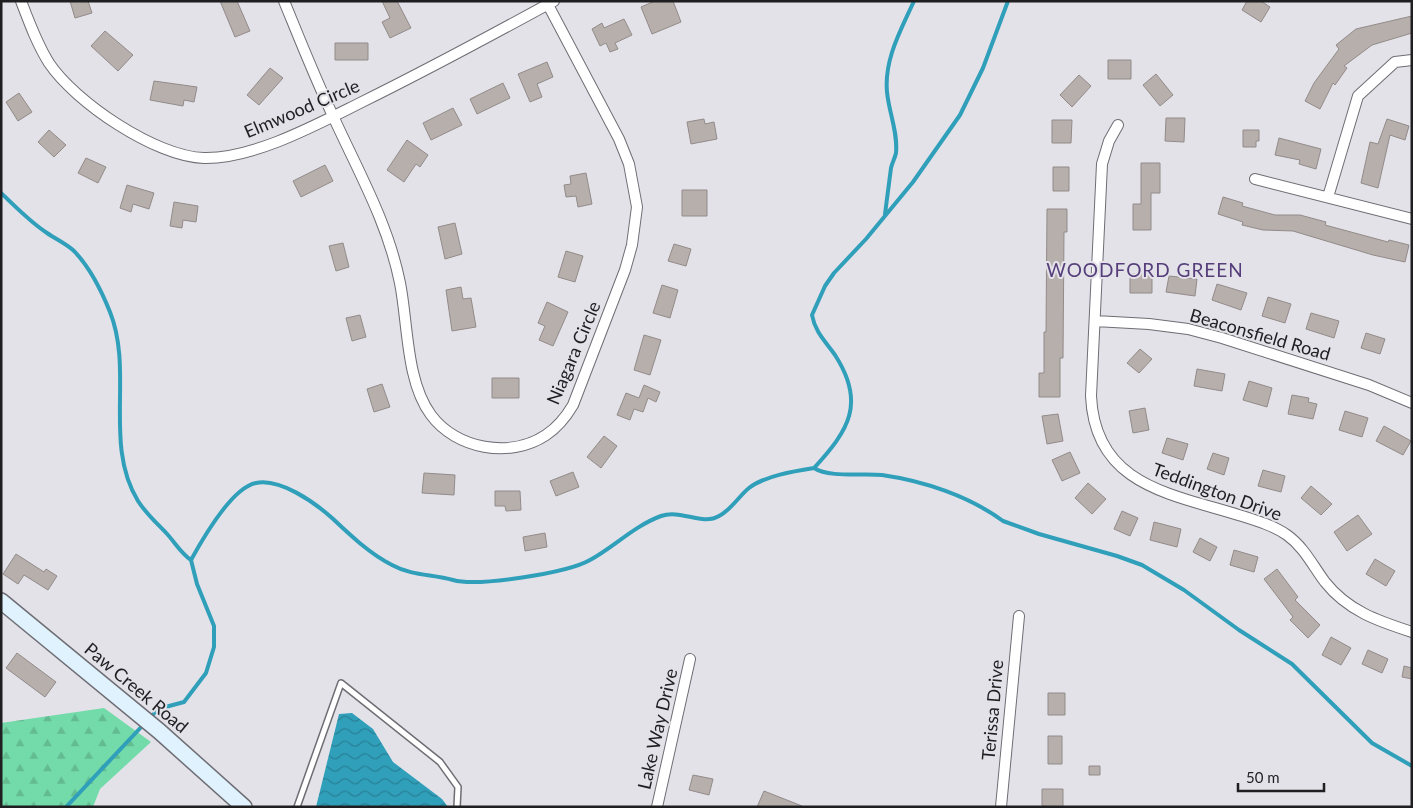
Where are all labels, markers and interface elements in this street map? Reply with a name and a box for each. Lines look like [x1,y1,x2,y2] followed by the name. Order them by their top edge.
[241,74,363,142] street label: Elmwood Circle
[1046,258,1244,281] district label: WOODFORD GREEN
[541,298,605,408] street label: Niagara Circle
[1187,303,1333,365] street label: Beaconsfield Road
[1150,457,1285,525] street label: Teddington Drive
[80,637,193,737] street label: Paw Creek Road
[977,659,1007,761] street label: Terissa Drive
[632,666,682,791] street label: Lake Way Drive
[1238,760,1324,792] scale bar
[1246,768,1280,786] text: 50 m

